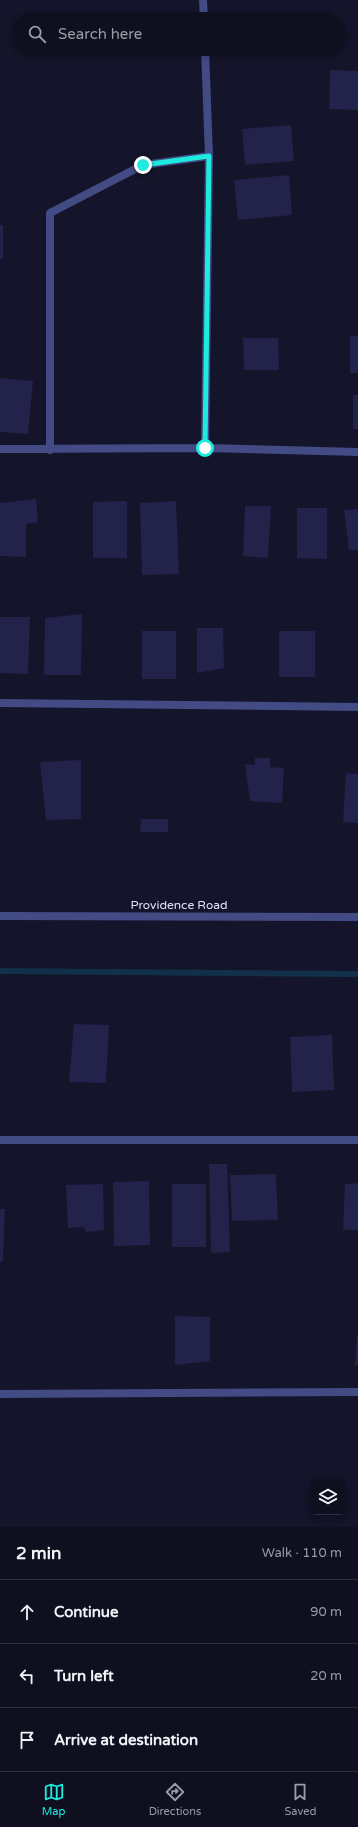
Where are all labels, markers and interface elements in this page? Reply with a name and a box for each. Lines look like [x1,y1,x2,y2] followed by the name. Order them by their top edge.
[12,12,346,56] search box
[26,23,48,45] icon: search
[58,25,142,43] text: Search here
[134,156,152,174] route end
[196,439,214,457] route start
[130,898,228,912] street label: Providence Road
[310,1479,346,1515] map controls
[310,1479,346,1515] button: layers
[16,1543,61,1564] text: 2 min
[262,1545,342,1561] text: Walk · 110 m
[16,1601,38,1623] icon: ahead
[54,1603,118,1621] text: Continue
[310,1604,342,1620] text: 90 m
[16,1665,38,1687] icon: left
[54,1667,114,1685] text: Turn left
[310,1668,342,1684] text: 20 m
[16,1729,38,1751] icon: arrive
[54,1731,198,1749] text: Arrive at destination
[42,1781,65,1818] tab: Map
[149,1781,201,1818] tab: Directions
[285,1781,316,1818] tab: Saved

